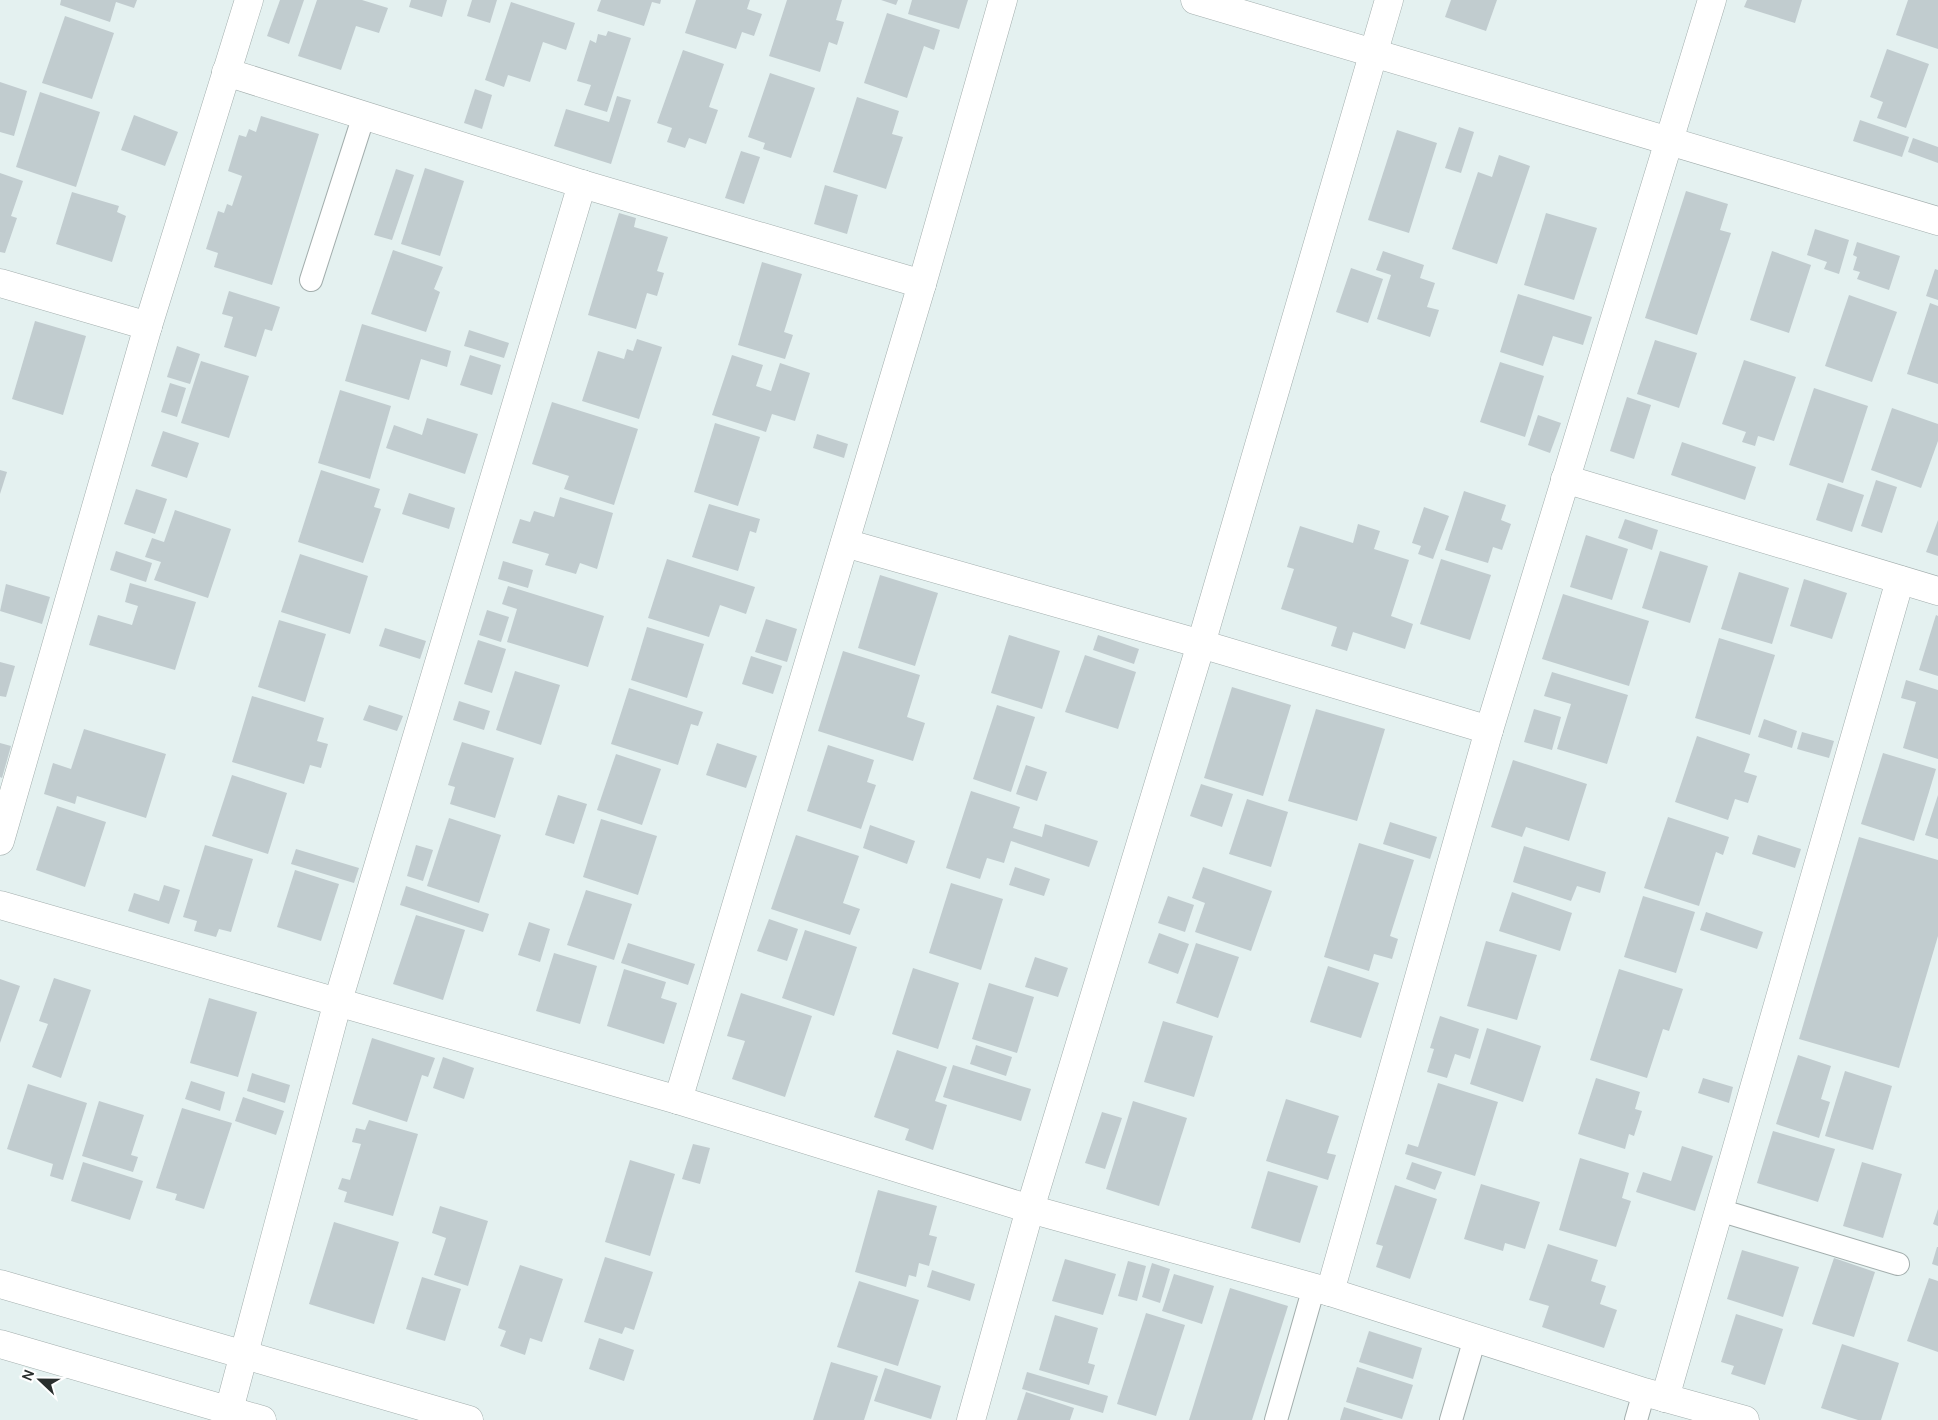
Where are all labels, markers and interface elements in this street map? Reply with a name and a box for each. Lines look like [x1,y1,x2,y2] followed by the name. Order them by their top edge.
[15,1355,65,1405] north arrow
[17,1367,38,1383] text: N

